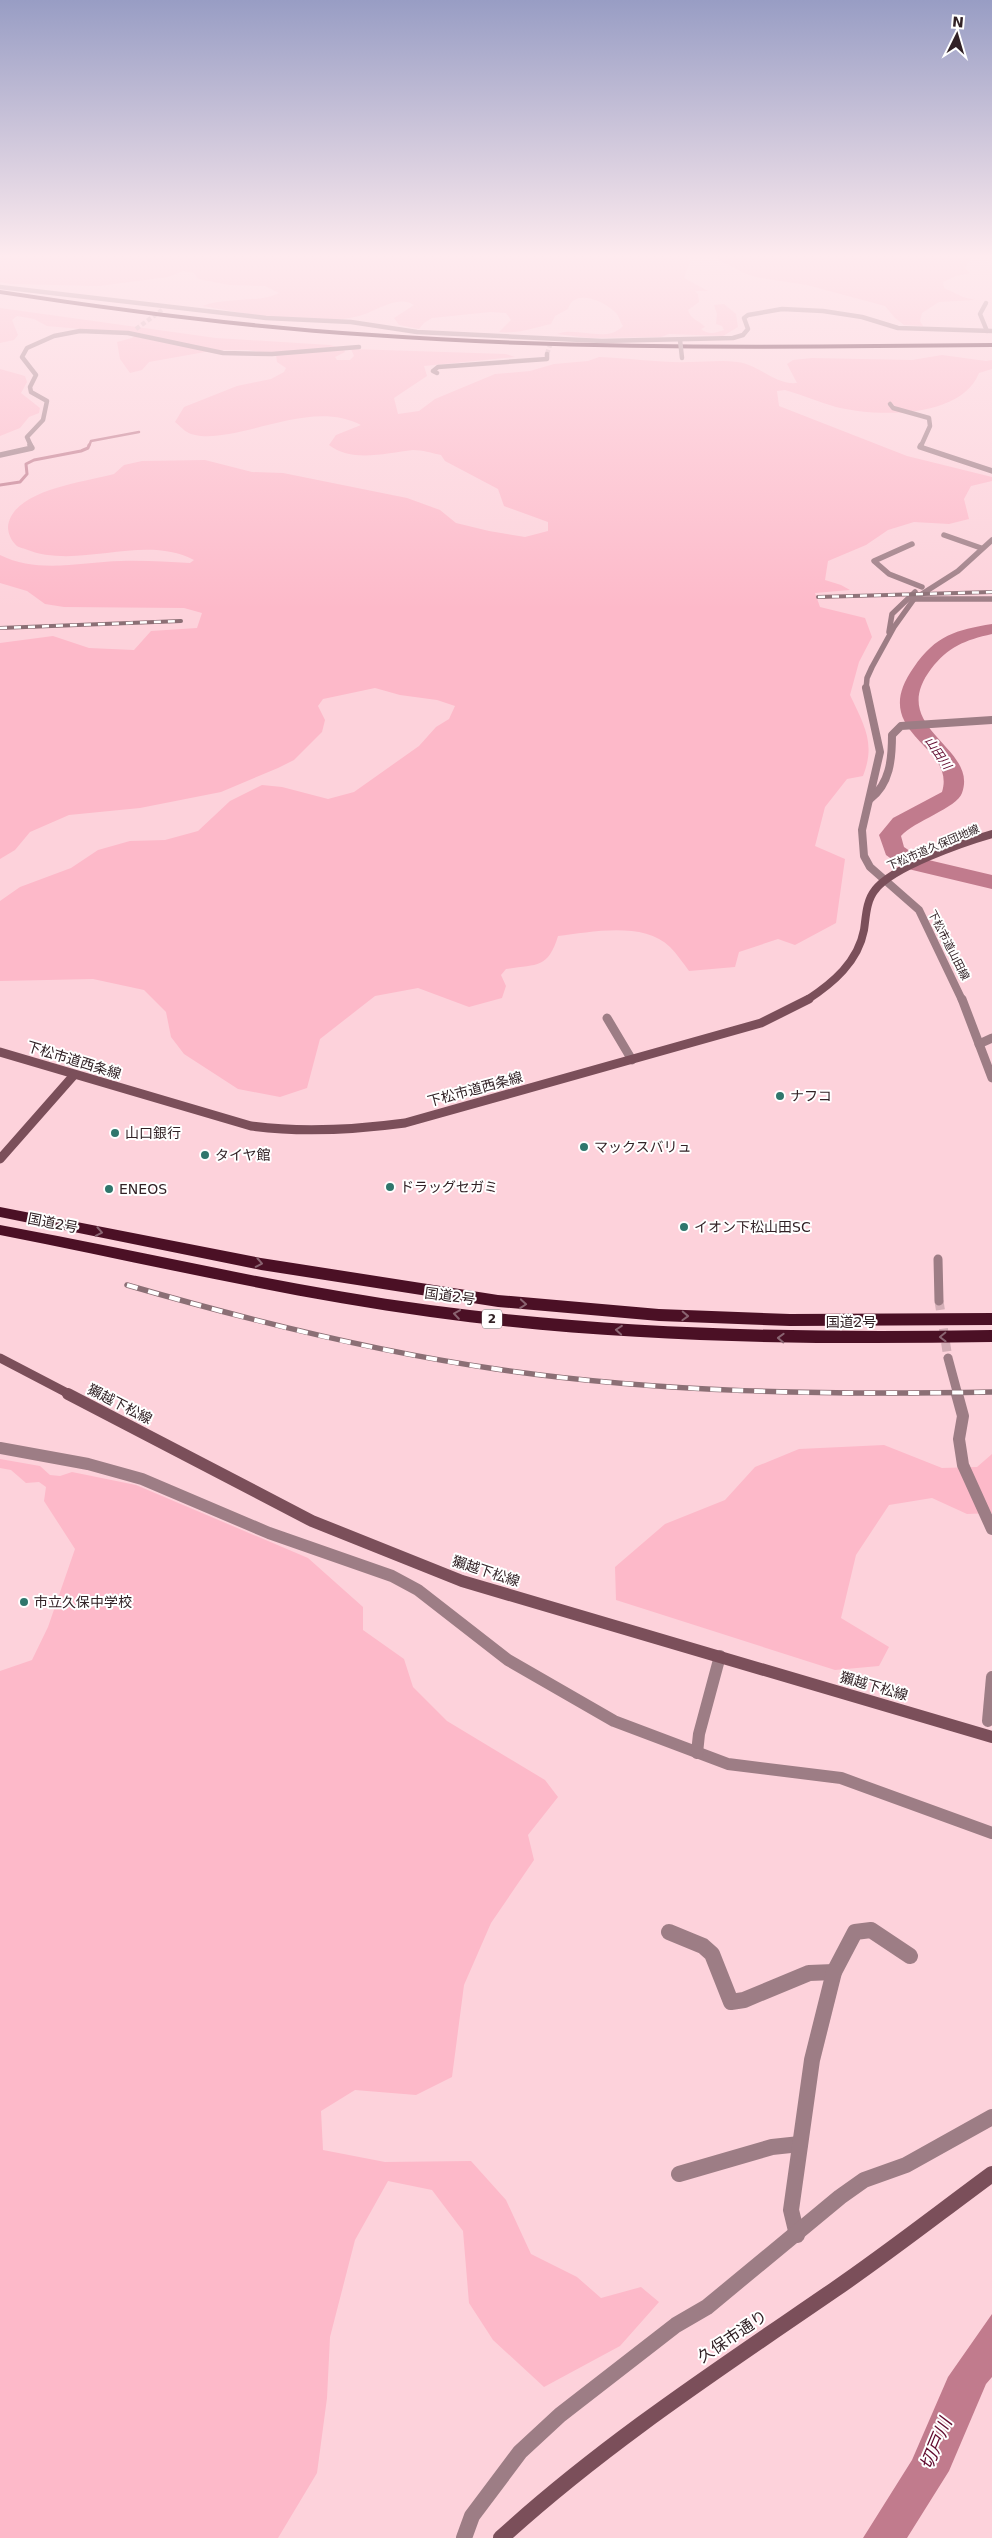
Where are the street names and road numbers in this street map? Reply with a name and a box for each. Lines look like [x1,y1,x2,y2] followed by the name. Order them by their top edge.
[885,822,981,873] street label: 下松市道久保団地線
[925,908,972,982] street label: 下松市道山田線
[25,1038,123,1082] street label: 下松市道西条線
[426,1069,524,1109] street label: 下松市道西条線
[26,1210,80,1236] street label: 国道2号
[424,1285,476,1307] street label: 国道2号
[482,1310,502,1328] road number: 2
[826,1314,876,1330] street label: 国道2号
[85,1381,155,1427] street label: 獺越下松線
[450,1553,522,1589] street label: 獺越下松線
[838,1669,910,1703] street label: 獺越下松線
[694,2306,771,2367] street label: 久保市通り

